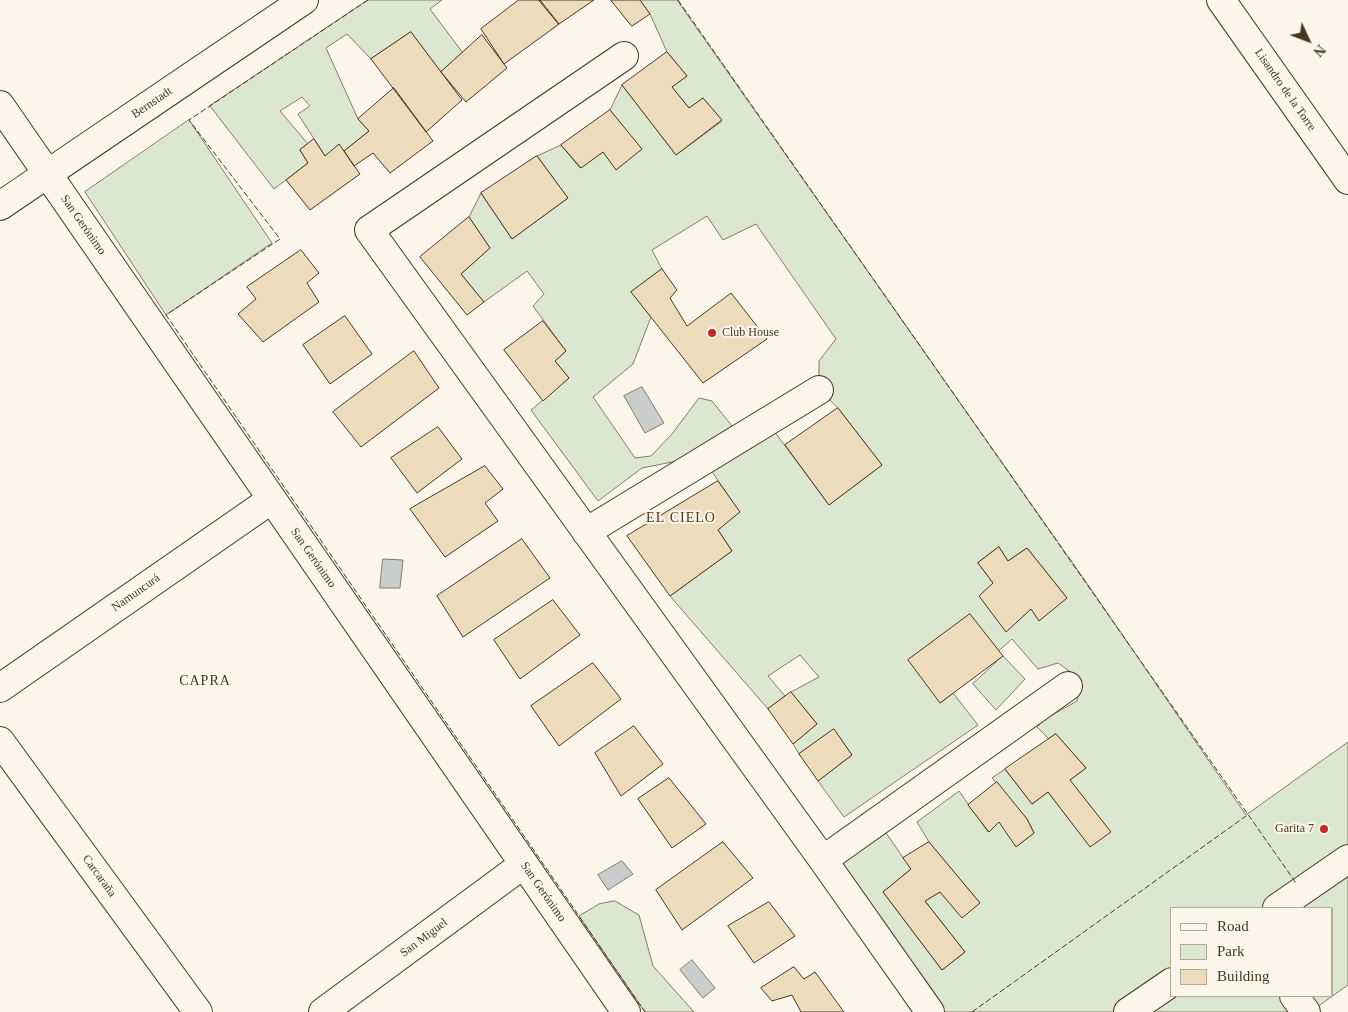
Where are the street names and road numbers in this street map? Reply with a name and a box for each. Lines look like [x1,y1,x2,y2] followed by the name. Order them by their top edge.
[1251,46,1319,134] street label: Lisandro de la Torre
[129,84,175,122] street label: Bernstadt
[57,192,109,258] street label: San Gerónimo
[287,525,339,591] street label: San Gerónimo
[109,571,163,615] street label: Namuncurá
[79,852,119,900] street label: Carcaraña
[517,859,569,925] street label: San Gerónimo
[397,916,451,960] street label: San Miguel

